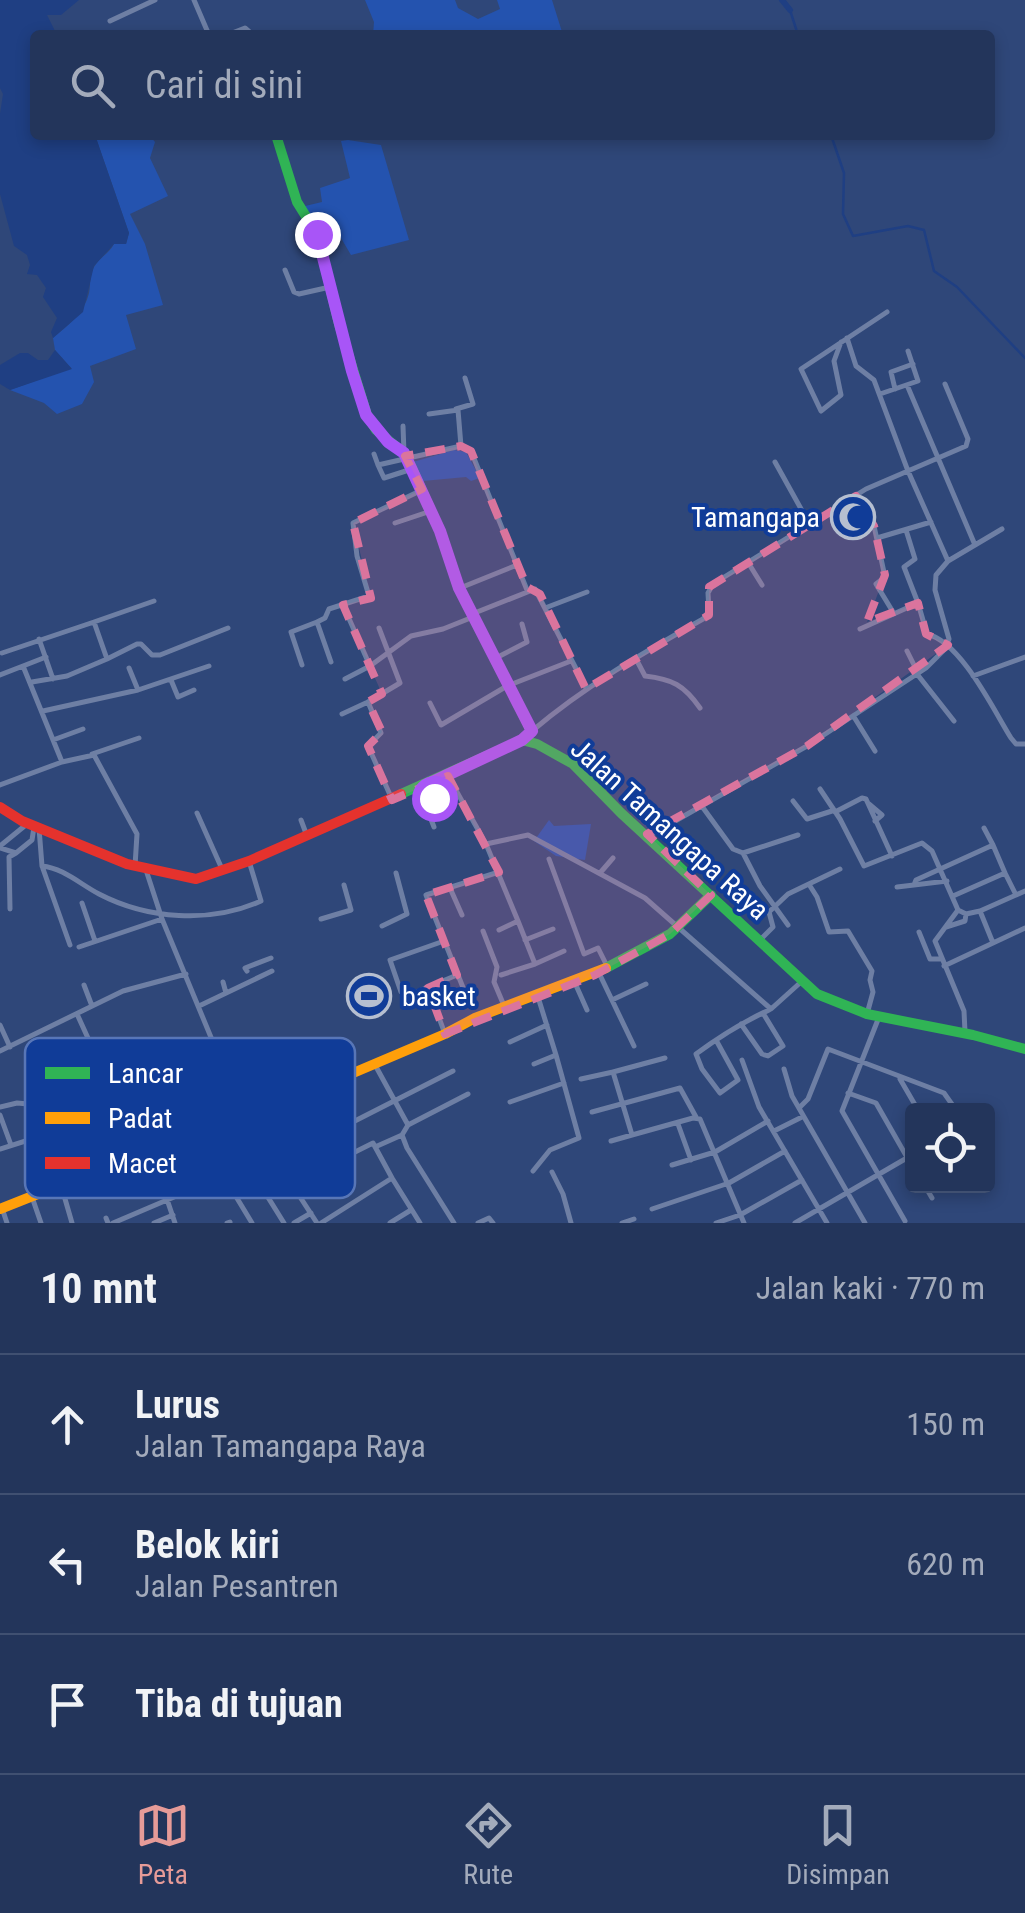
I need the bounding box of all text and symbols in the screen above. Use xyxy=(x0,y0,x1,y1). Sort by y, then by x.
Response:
search box xyxy=(30,30,995,140)
icon: search xyxy=(65,58,120,113)
text: Cari di sini xyxy=(145,63,303,107)
route end xyxy=(295,212,341,258)
mosque icon: Tamangapa xyxy=(830,494,876,540)
place label: Tamangapa xyxy=(691,501,820,534)
street label: Jalan Tamangapa Raya xyxy=(564,732,775,927)
route start xyxy=(412,776,458,822)
sports icon: basket xyxy=(346,973,392,1019)
place label: basket xyxy=(402,980,476,1013)
legend xyxy=(25,1038,355,1198)
text: Lancar xyxy=(108,1057,183,1090)
text: Padat xyxy=(108,1102,172,1135)
map controls xyxy=(905,1103,995,1193)
button: locate xyxy=(905,1103,995,1193)
text: Macet xyxy=(108,1147,177,1180)
text: 10 mnt xyxy=(40,1264,157,1313)
text: Jalan kaki · 770 m xyxy=(756,1269,985,1307)
text: Lurus xyxy=(135,1383,220,1427)
icon: ahead xyxy=(40,1397,95,1452)
text: 150 m xyxy=(906,1405,985,1443)
text: Jalan Tamangapa Raya xyxy=(135,1427,426,1465)
text: Belok kiri xyxy=(135,1523,280,1567)
icon: left xyxy=(40,1537,95,1592)
text: 620 m xyxy=(906,1545,985,1583)
text: Jalan Pesantren xyxy=(135,1567,339,1605)
icon: arrive xyxy=(40,1677,95,1732)
text: Tiba di tujuan xyxy=(135,1682,343,1726)
tab: Peta xyxy=(135,1798,190,1891)
tab: Rute xyxy=(461,1798,516,1891)
tab: Disimpan xyxy=(786,1798,890,1891)

